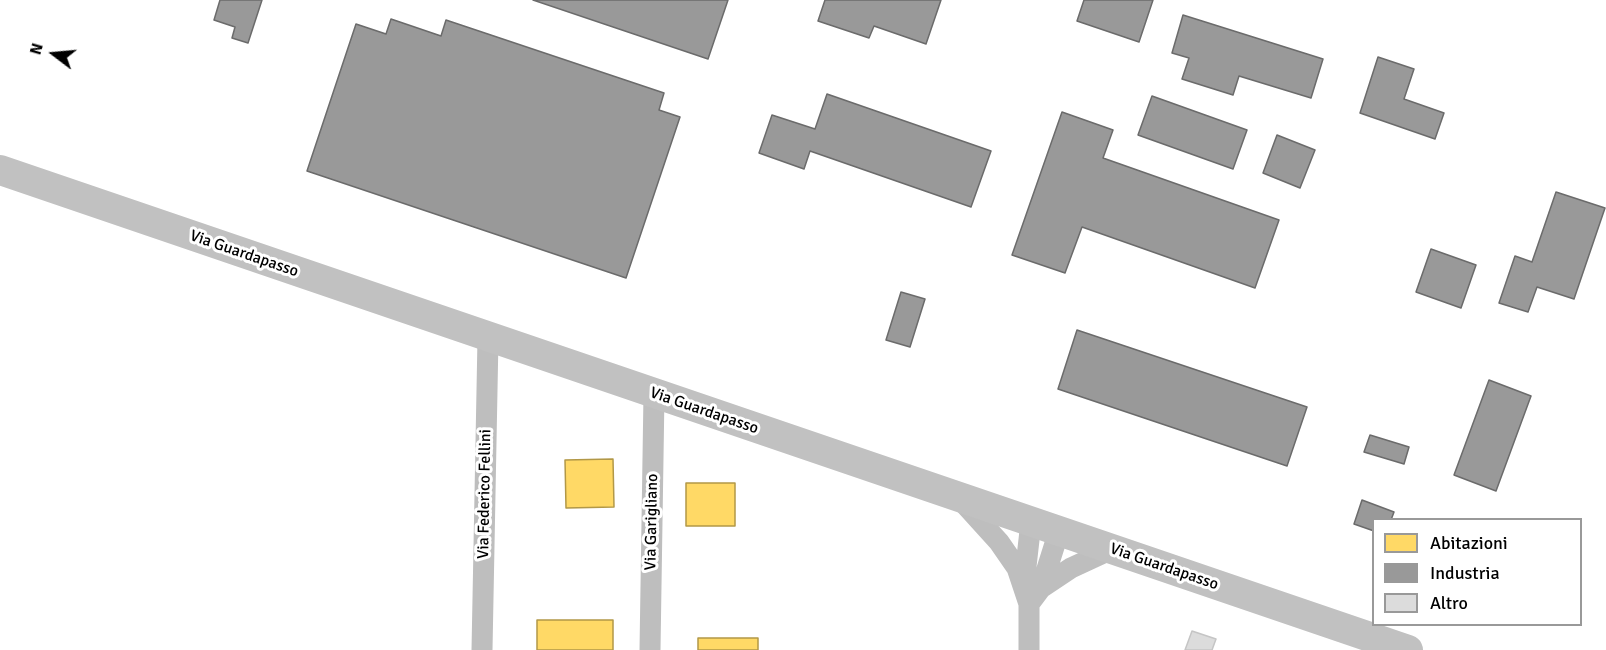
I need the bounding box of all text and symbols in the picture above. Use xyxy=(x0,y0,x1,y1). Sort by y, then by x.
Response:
north arrow xyxy=(24,24,84,84)
text: N xyxy=(26,41,48,57)
street label: Via Guardapasso xyxy=(187,226,301,282)
street label: Via Guardapasso xyxy=(647,383,761,439)
street label: Via Federico Fellini xyxy=(474,429,496,559)
street label: Via Garigliano xyxy=(642,474,662,570)
legend xyxy=(1372,518,1582,626)
text: Abitazioni xyxy=(1430,532,1508,554)
street label: Via Guardapasso xyxy=(1107,539,1221,595)
text: Industria xyxy=(1430,562,1500,584)
text: Altro xyxy=(1430,592,1468,614)

